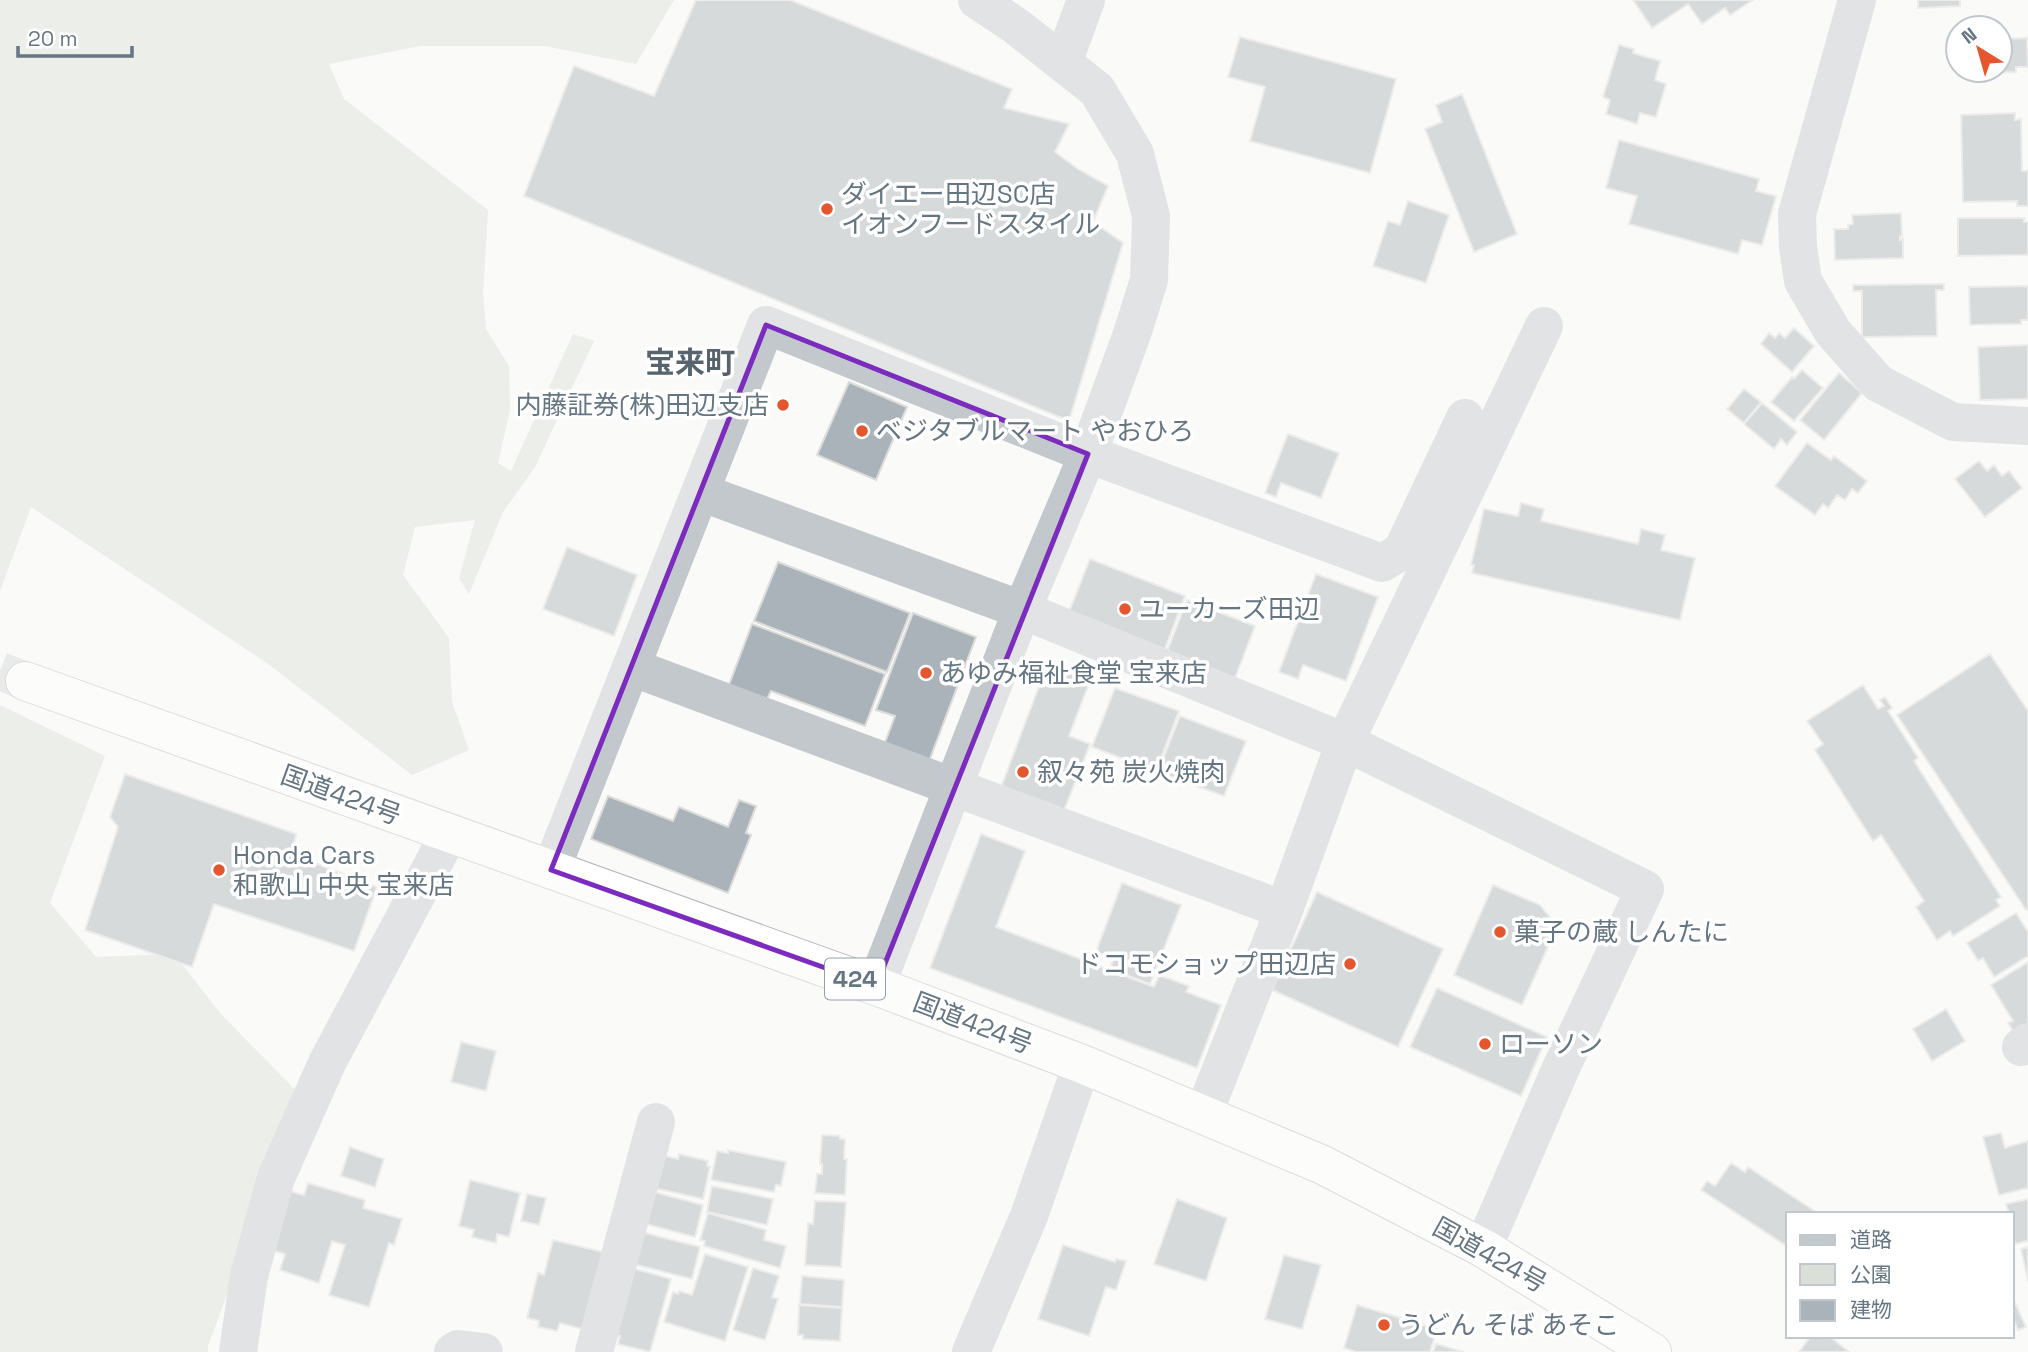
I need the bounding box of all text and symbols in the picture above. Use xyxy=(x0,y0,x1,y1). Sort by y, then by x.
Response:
scale bar xyxy=(18,14,131,58)
north arrow xyxy=(1944,14,2014,84)
text: N xyxy=(1956,22,1982,50)
text: 20 m xyxy=(28,25,78,52)
place label: ダイエー田辺SC店 イオンフードスタイル xyxy=(841,177,1100,241)
marker: ダイエー田辺SC店 イオンフードスタイル xyxy=(819,201,835,217)
district label: 宝来町 xyxy=(645,343,735,382)
place label: 内藤証券(株)田辺支店 xyxy=(515,388,769,422)
marker: 内藤証券(株)田辺支店 xyxy=(775,397,791,413)
place label: ベジタブルマート やおひろ xyxy=(876,414,1194,448)
marker: ベジタブルマート やおひろ xyxy=(854,423,870,439)
place label: ユーカーズ田辺 xyxy=(1139,592,1320,626)
marker: ユーカーズ田辺 xyxy=(1117,601,1133,617)
place label: あゆみ福祉食堂 宝来店 xyxy=(940,656,1207,690)
marker: あゆみ福祉食堂 宝来店 xyxy=(918,665,934,681)
place label: 叙々苑 炭火焼肉 xyxy=(1037,755,1226,789)
street label: 国道424号 xyxy=(276,758,406,832)
marker: 叙々苑 炭火焼肉 xyxy=(1015,764,1031,780)
place label: Honda Cars 和歌山 中央 宝来店 xyxy=(233,838,454,902)
marker: Honda Cars 和歌山 中央 宝来店 xyxy=(211,862,227,878)
place label: 菓子の蔵 しんたに xyxy=(1514,915,1729,949)
marker: 菓子の蔵 しんたに xyxy=(1492,924,1508,940)
place label: ドコモショップ田辺店 xyxy=(1076,947,1336,981)
marker: ドコモショップ田辺店 xyxy=(1342,956,1358,972)
road number: 424 xyxy=(825,959,885,1000)
street label: 国道424号 xyxy=(908,985,1038,1061)
place label: ローソン xyxy=(1499,1027,1603,1061)
marker: ローソン xyxy=(1477,1036,1493,1052)
street label: 国道424号 xyxy=(1427,1210,1553,1300)
legend xyxy=(1786,1212,2014,1338)
text: 道路 xyxy=(1850,1226,1892,1253)
text: 公園 xyxy=(1850,1261,1892,1288)
text: 建物 xyxy=(1850,1296,1892,1323)
place label: うどん そば あそこ xyxy=(1398,1308,1619,1342)
marker: うどん そば あそこ xyxy=(1376,1317,1392,1333)

